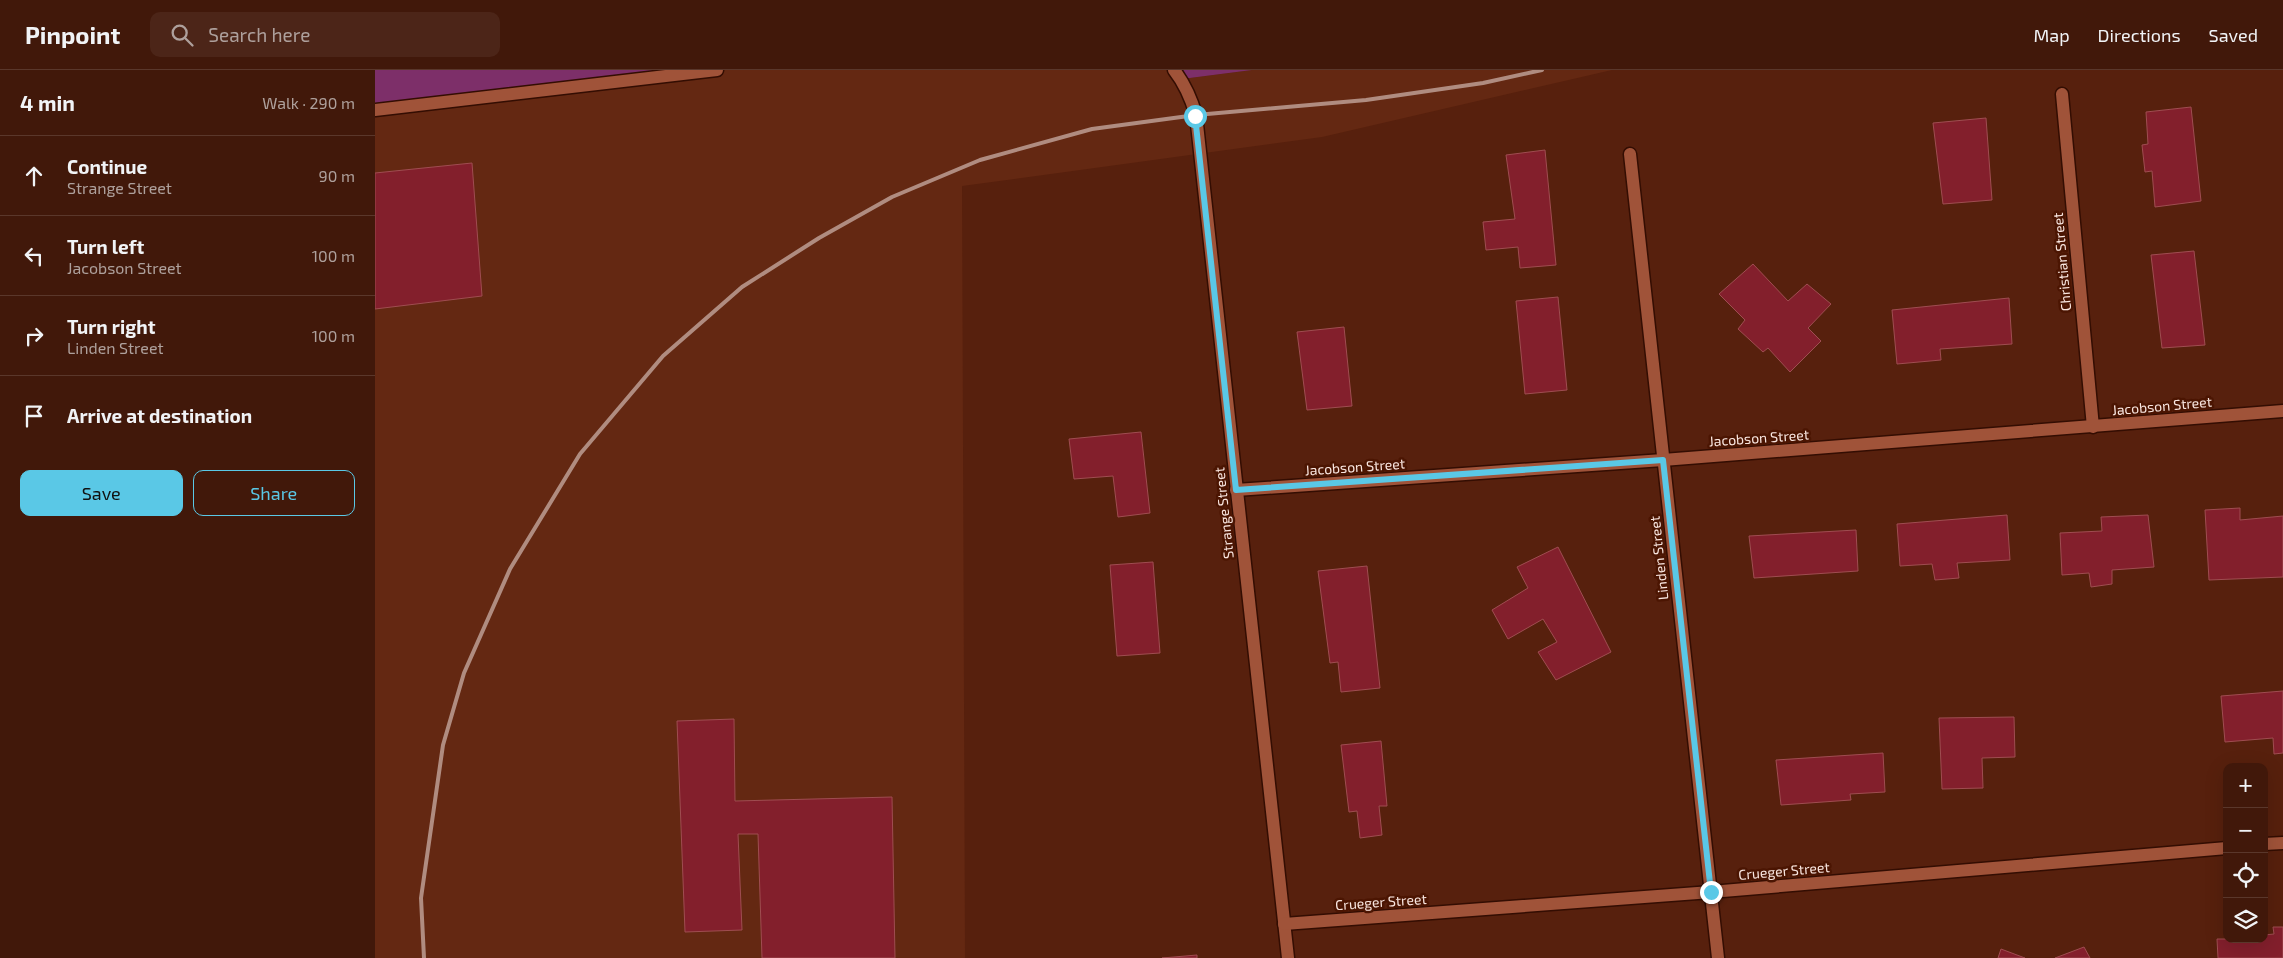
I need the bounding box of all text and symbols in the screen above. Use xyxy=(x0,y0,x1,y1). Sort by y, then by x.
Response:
search box xyxy=(150,12,500,57)
text: Pinpoint xyxy=(25,20,120,49)
icon: search xyxy=(168,21,196,49)
text: Search here xyxy=(208,23,310,46)
text: Map xyxy=(2033,24,2070,46)
text: Directions xyxy=(2098,24,2181,46)
text: Saved xyxy=(2209,24,2258,46)
text: 4 min xyxy=(20,90,75,115)
text: Walk · 290 m xyxy=(262,93,355,112)
route start xyxy=(1184,105,1207,128)
text: Continue xyxy=(67,155,147,178)
icon: ahead xyxy=(20,162,48,190)
text: 90 m xyxy=(319,166,355,185)
text: Strange Street xyxy=(67,178,172,197)
street label: Christian Street xyxy=(2049,212,2074,312)
text: Turn left xyxy=(67,235,144,258)
icon: left xyxy=(20,242,48,270)
text: 100 m xyxy=(312,246,355,265)
text: Jacobson Street xyxy=(67,258,182,277)
text: Turn right xyxy=(67,315,155,338)
icon: right xyxy=(20,322,48,350)
text: 100 m xyxy=(312,326,355,345)
text: Linden Street xyxy=(67,338,164,357)
street label: Jacobson Street xyxy=(2111,393,2213,418)
icon: arrive xyxy=(20,402,48,430)
text: Arrive at destination xyxy=(67,404,252,427)
street label: Jacobson Street xyxy=(1708,426,1810,449)
street label: Jacobson Street xyxy=(1304,455,1406,478)
street label: Strange Street xyxy=(1210,466,1237,560)
button: Save xyxy=(20,470,183,516)
button: Share xyxy=(193,470,355,516)
street label: Linden Street xyxy=(1646,515,1671,601)
map controls xyxy=(2223,763,2268,943)
button: + xyxy=(2223,763,2268,808)
button: − xyxy=(2223,808,2268,853)
button: locate xyxy=(2223,853,2268,898)
street label: Crueger Street xyxy=(1738,858,1830,883)
route end xyxy=(1700,881,1723,904)
street label: Crueger Street xyxy=(1335,890,1427,913)
button: layers xyxy=(2223,898,2268,943)

